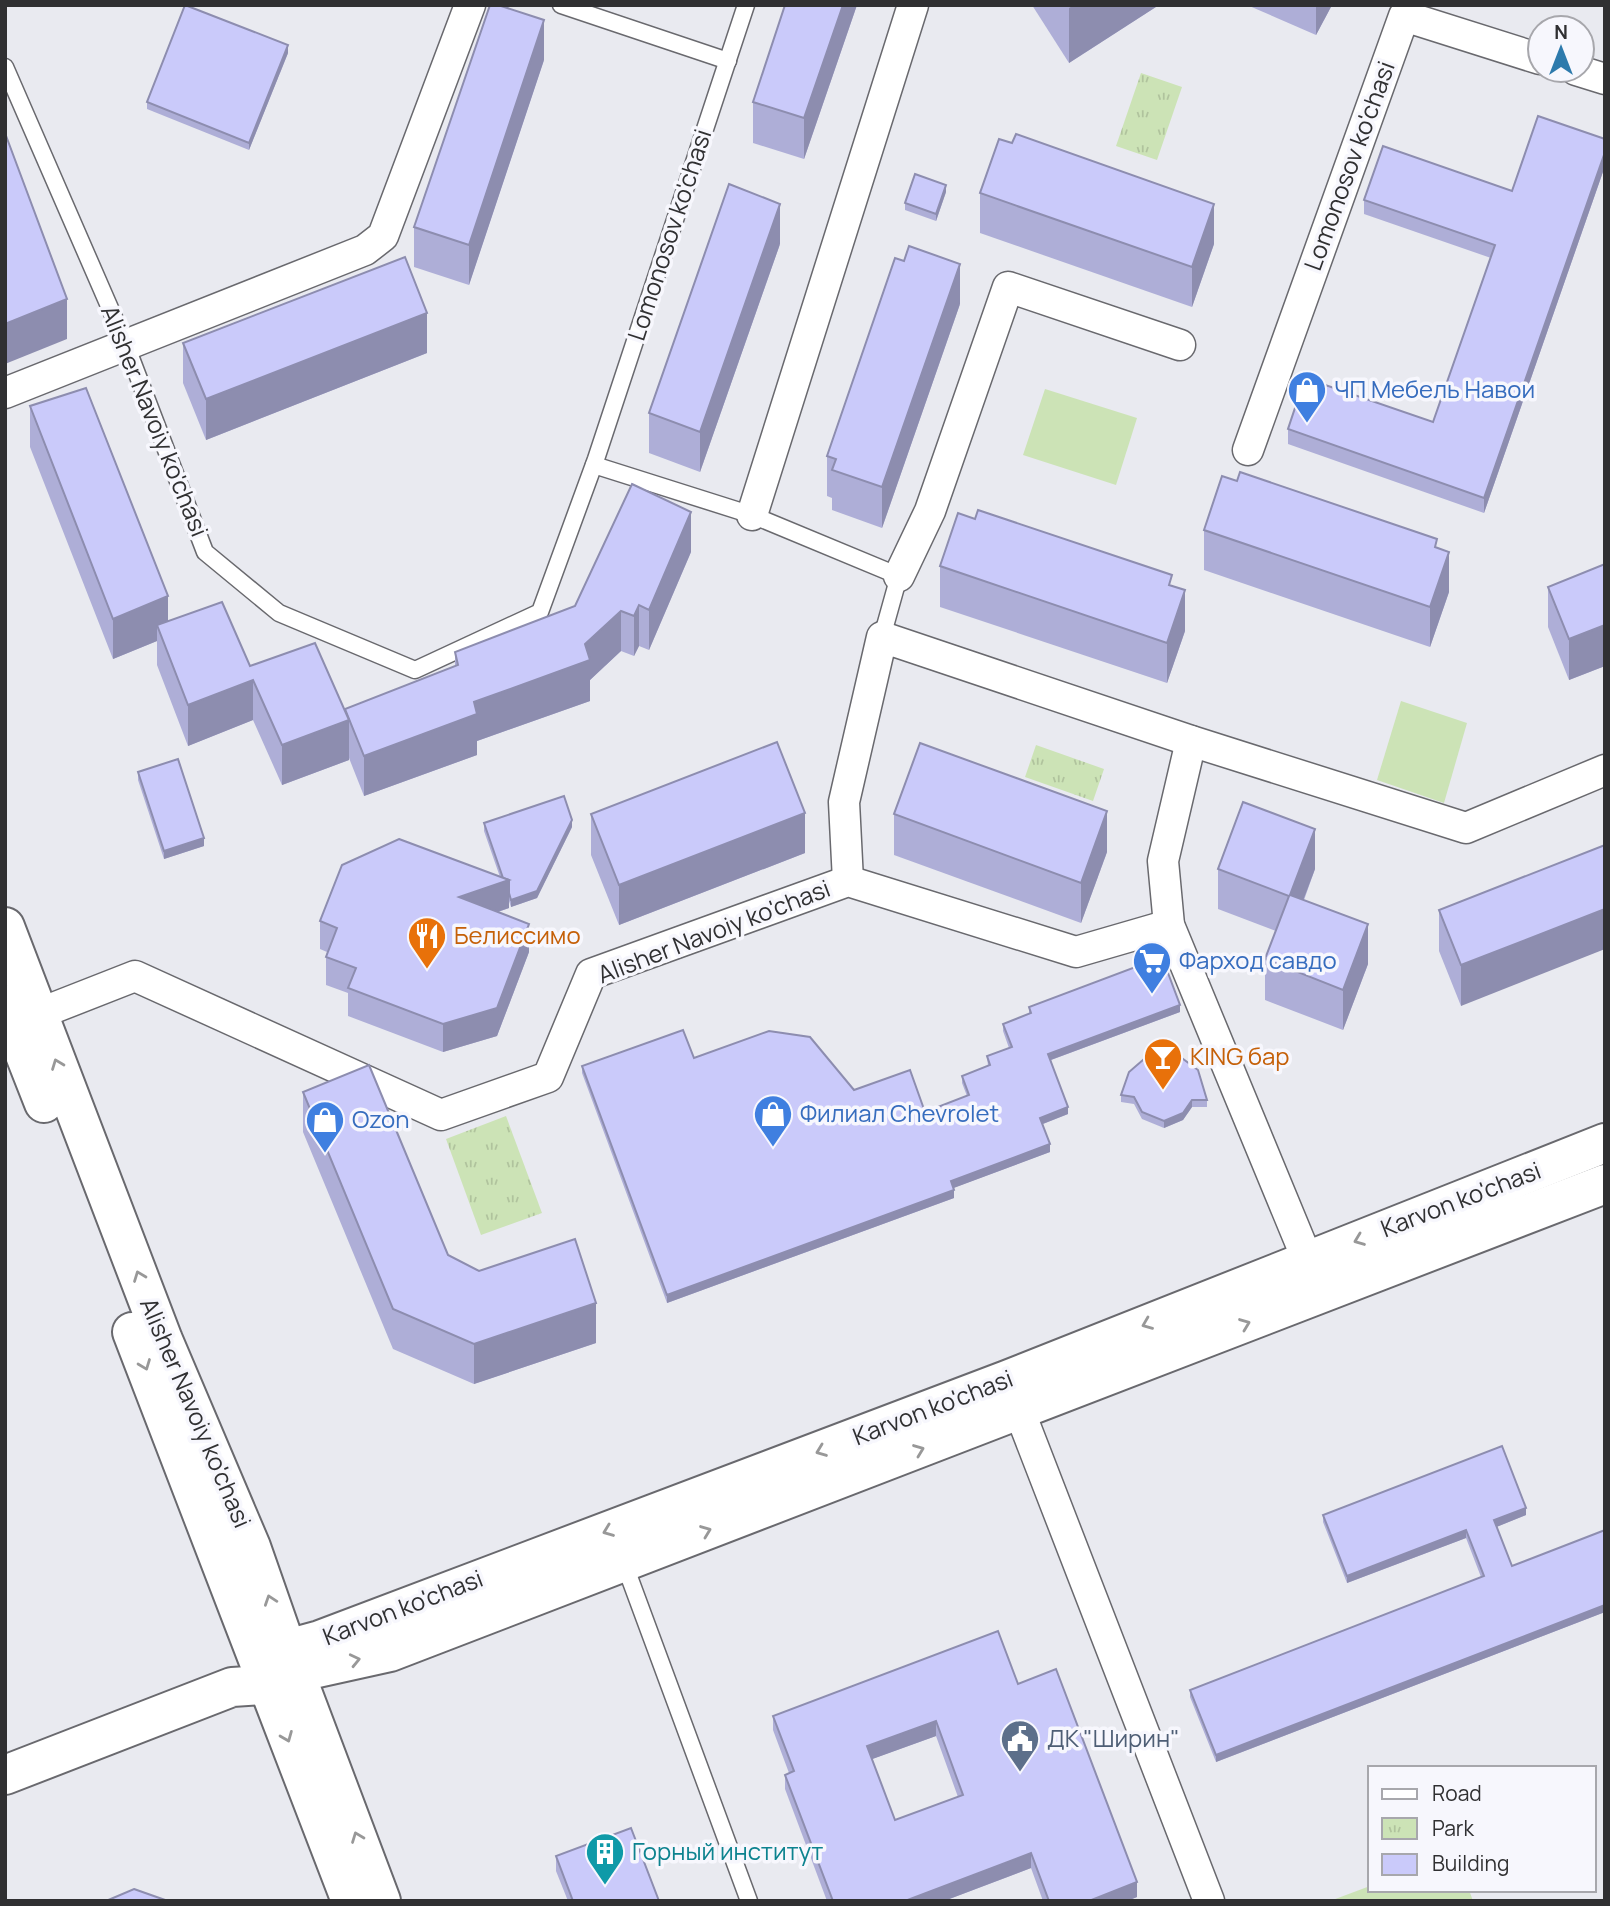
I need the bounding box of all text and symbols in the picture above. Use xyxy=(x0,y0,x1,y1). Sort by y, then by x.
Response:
north arrow xyxy=(1526,14,1596,84)
text: N xyxy=(1554,19,1568,45)
street label: Lomonosov ko'chasi xyxy=(1295,56,1402,275)
street label: Lomonosov ko'chasi xyxy=(619,125,718,344)
street label: Alisher Navoiy ko'chasi xyxy=(94,300,217,541)
shop icon: ЧП Мебель Навои xyxy=(1286,369,1328,424)
place label: ЧП Мебель Навои xyxy=(1334,372,1535,405)
street label: Alisher Navoiy ko'chasi xyxy=(592,871,835,990)
restaurant icon: Белиссимо xyxy=(406,915,448,970)
place label: Белиссимо xyxy=(454,918,581,951)
supermarket icon: Фарход савдо xyxy=(1131,940,1173,995)
place label: Фарход савдо xyxy=(1179,943,1337,976)
bar icon: KING бар xyxy=(1142,1036,1184,1091)
place label: KING бар xyxy=(1190,1039,1290,1072)
one-way arrow xyxy=(52,1058,66,1070)
shop icon: Филиал Chevrolet xyxy=(752,1093,794,1148)
place label: Филиал Chevrolet xyxy=(800,1096,999,1129)
shop icon: Ozon xyxy=(304,1099,346,1154)
place label: Ozon xyxy=(352,1102,410,1135)
street label: Karvon ko'chasi xyxy=(1376,1153,1545,1244)
one-way arrow xyxy=(1353,1231,1365,1245)
one-way arrow xyxy=(133,1271,147,1283)
street label: Alisher Navoiy ko'chasi xyxy=(133,1292,260,1532)
one-way arrow xyxy=(1142,1315,1154,1329)
one-way arrow xyxy=(1239,1319,1251,1333)
one-way arrow xyxy=(136,1358,150,1370)
street label: Karvon ko'chasi xyxy=(848,1361,1017,1452)
one-way arrow xyxy=(816,1442,828,1456)
one-way arrow xyxy=(912,1444,924,1458)
one-way arrow xyxy=(603,1523,615,1537)
one-way arrow xyxy=(700,1526,712,1540)
street label: Karvon ko'chasi xyxy=(318,1561,487,1652)
one-way arrow xyxy=(264,1595,278,1607)
one-way arrow xyxy=(349,1654,361,1668)
public building icon: ДК "Ширин" xyxy=(999,1718,1041,1773)
place label: ДК "Ширин" xyxy=(1047,1721,1180,1754)
one-way arrow xyxy=(278,1731,292,1743)
legend xyxy=(1368,1766,1596,1892)
text: Road xyxy=(1432,1779,1482,1807)
text: Park xyxy=(1432,1814,1474,1842)
one-way arrow xyxy=(352,1831,366,1843)
building icon: Горный институт xyxy=(584,1831,626,1886)
place label: Горный институт xyxy=(632,1834,823,1867)
text: Building xyxy=(1432,1849,1509,1877)

